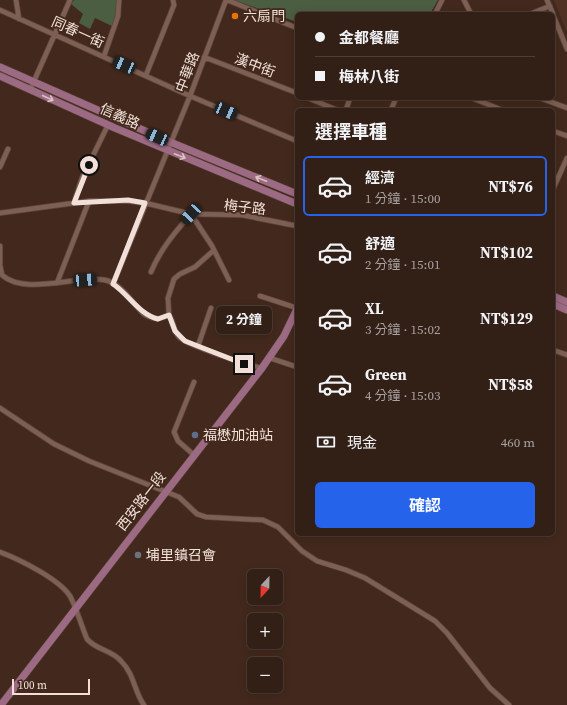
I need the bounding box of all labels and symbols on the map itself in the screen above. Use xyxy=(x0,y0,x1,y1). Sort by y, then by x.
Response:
place label: 六扇門 xyxy=(243,6,285,26)
street label: 同春一街 xyxy=(48,11,108,53)
marker: 六扇門 xyxy=(230,11,240,21)
street label: 漢中街 xyxy=(232,48,278,82)
street label: 中華路 xyxy=(170,49,204,95)
car xyxy=(111,55,137,75)
one-way arrow xyxy=(42,95,54,102)
street label: 信義路 xyxy=(97,98,143,134)
car xyxy=(213,101,239,121)
car xyxy=(144,127,170,147)
one-way arrow xyxy=(174,153,186,160)
route start xyxy=(80,156,98,174)
one-way arrow xyxy=(255,175,267,182)
street label: 梅子路 xyxy=(223,195,267,219)
car xyxy=(178,201,204,227)
car xyxy=(73,273,97,287)
callout: 2 分鐘 xyxy=(216,306,272,334)
route end xyxy=(235,355,253,373)
place label: 福懋加油站 xyxy=(203,425,273,445)
marker: 福懋加油站 xyxy=(190,430,200,440)
street label: 西安路一段 xyxy=(112,467,170,535)
place label: 埔里鎮召會 xyxy=(146,545,216,565)
marker: 埔里鎮召會 xyxy=(133,550,143,560)
north arrow xyxy=(247,569,283,605)
scale bar xyxy=(12,677,90,696)

